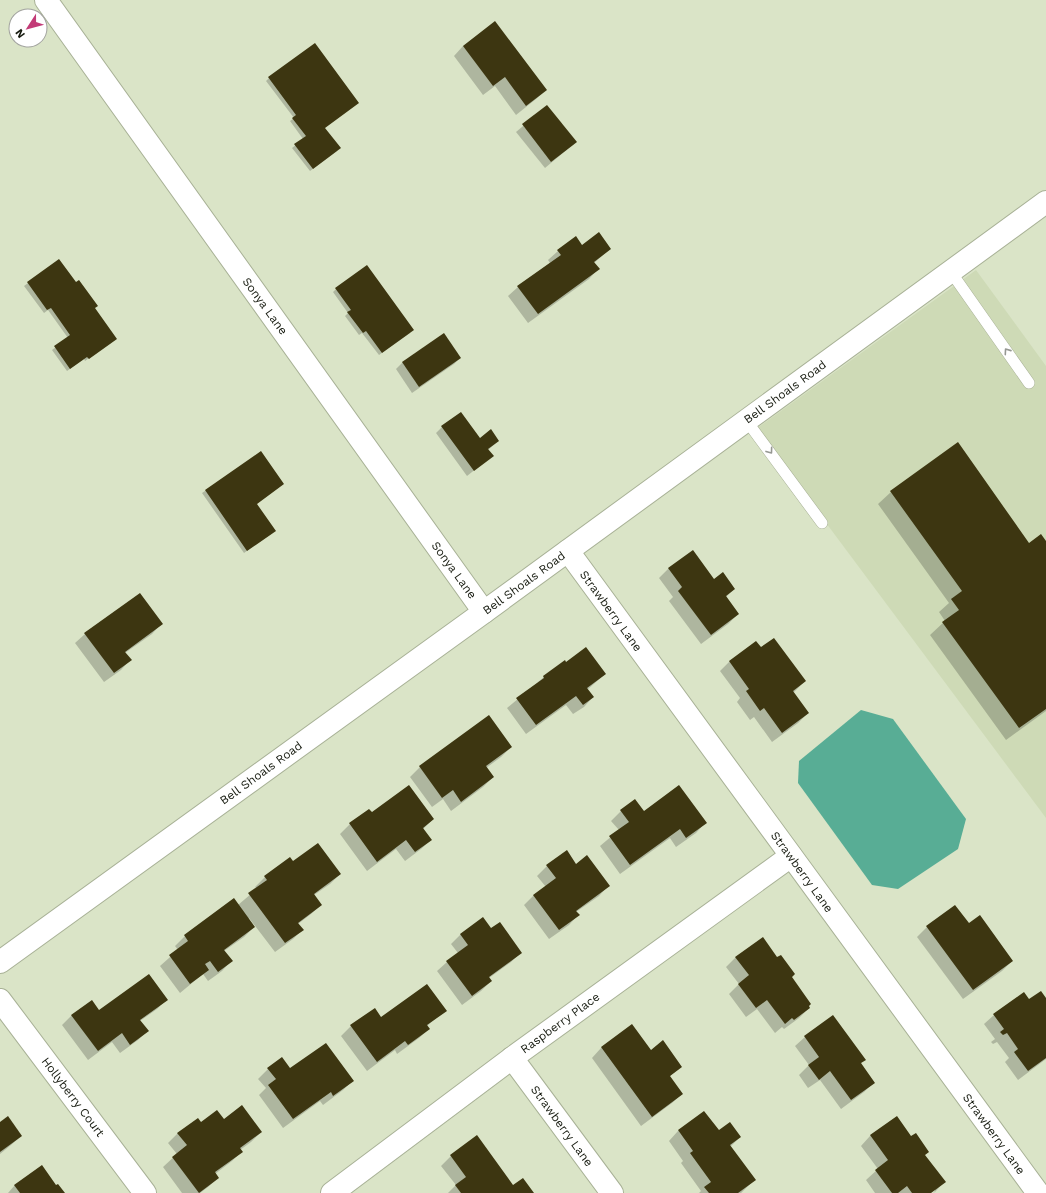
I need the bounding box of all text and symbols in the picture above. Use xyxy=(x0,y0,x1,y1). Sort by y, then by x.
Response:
north arrow xyxy=(8,8,48,48)
text: N xyxy=(13,26,28,41)
street label: Sonya Lane xyxy=(240,275,290,337)
one-way arrow xyxy=(1004,348,1012,355)
street label: Bell Shoals Road xyxy=(741,357,829,427)
one-way arrow xyxy=(765,447,772,454)
street label: Sonya Lane xyxy=(429,539,479,601)
street label: Bell Shoals Road xyxy=(480,548,568,618)
street label: Strawberry Lane xyxy=(577,568,645,654)
street label: Bell Shoals Road xyxy=(217,738,305,808)
street label: Strawberry Lane xyxy=(768,829,836,915)
street label: Raspberry Place xyxy=(518,990,602,1056)
street label: Hollyberry Court xyxy=(39,1055,107,1139)
street label: Strawberry Lane xyxy=(528,1083,596,1169)
street label: Strawberry Lane xyxy=(960,1091,1028,1177)

